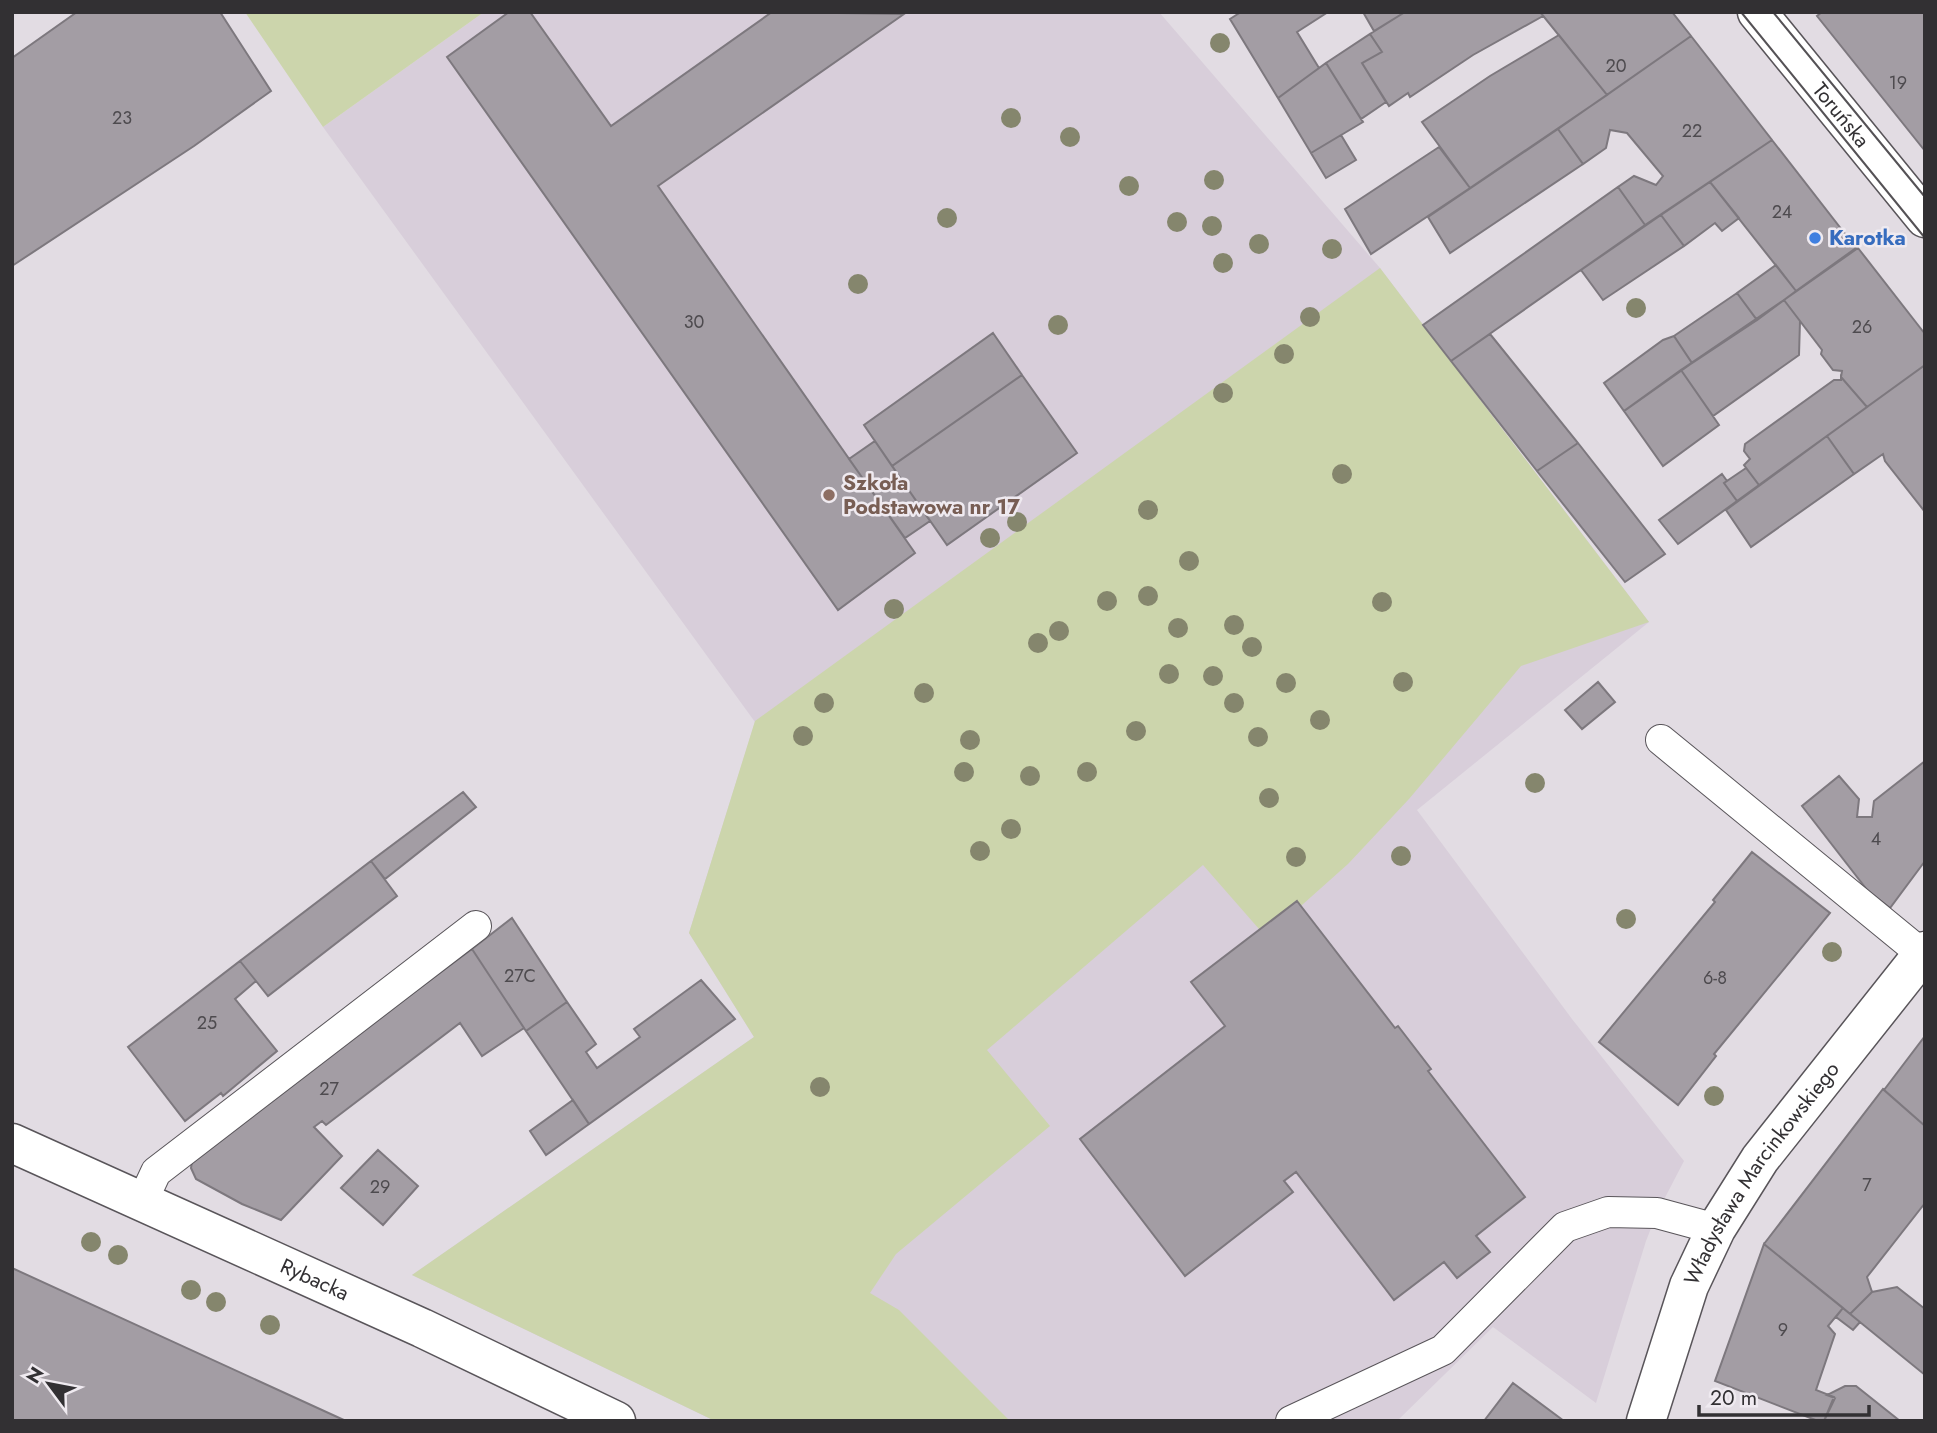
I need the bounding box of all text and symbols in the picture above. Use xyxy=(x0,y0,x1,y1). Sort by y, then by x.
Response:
house number: 20 xyxy=(1605,53,1627,79)
house number: 19 xyxy=(1889,70,1907,96)
street label: Toruńska xyxy=(1805,76,1877,154)
house number: 23 xyxy=(112,105,132,131)
house number: 22 xyxy=(1682,118,1702,144)
house number: 24 xyxy=(1772,199,1792,225)
place label: Karotka xyxy=(1829,223,1906,253)
marker: Karotka xyxy=(1807,230,1823,246)
house number: 30 xyxy=(684,309,705,335)
house number: 26 xyxy=(1852,314,1872,340)
place label: Szkoła Podstawowa nr 17 xyxy=(843,468,1020,522)
marker: Szkoła Podstawowa nr 17 xyxy=(821,487,837,503)
house number: 4 xyxy=(1871,826,1881,852)
house number: 27C xyxy=(504,963,536,989)
house number: 6-8 xyxy=(1703,965,1727,991)
house number: 25 xyxy=(197,1010,217,1036)
street label: Władysława Marcinkowskiego xyxy=(1677,1055,1846,1290)
house number: 27 xyxy=(319,1076,339,1102)
house number: 7 xyxy=(1862,1172,1872,1198)
house number: 29 xyxy=(370,1174,390,1200)
street label: Rybacka xyxy=(275,1251,354,1308)
house number: 9 xyxy=(1778,1317,1788,1343)
north arrow xyxy=(14,1349,84,1419)
text: N xyxy=(20,1362,50,1389)
scale bar xyxy=(1699,1374,1869,1418)
text: 20 m xyxy=(1710,1383,1757,1413)

